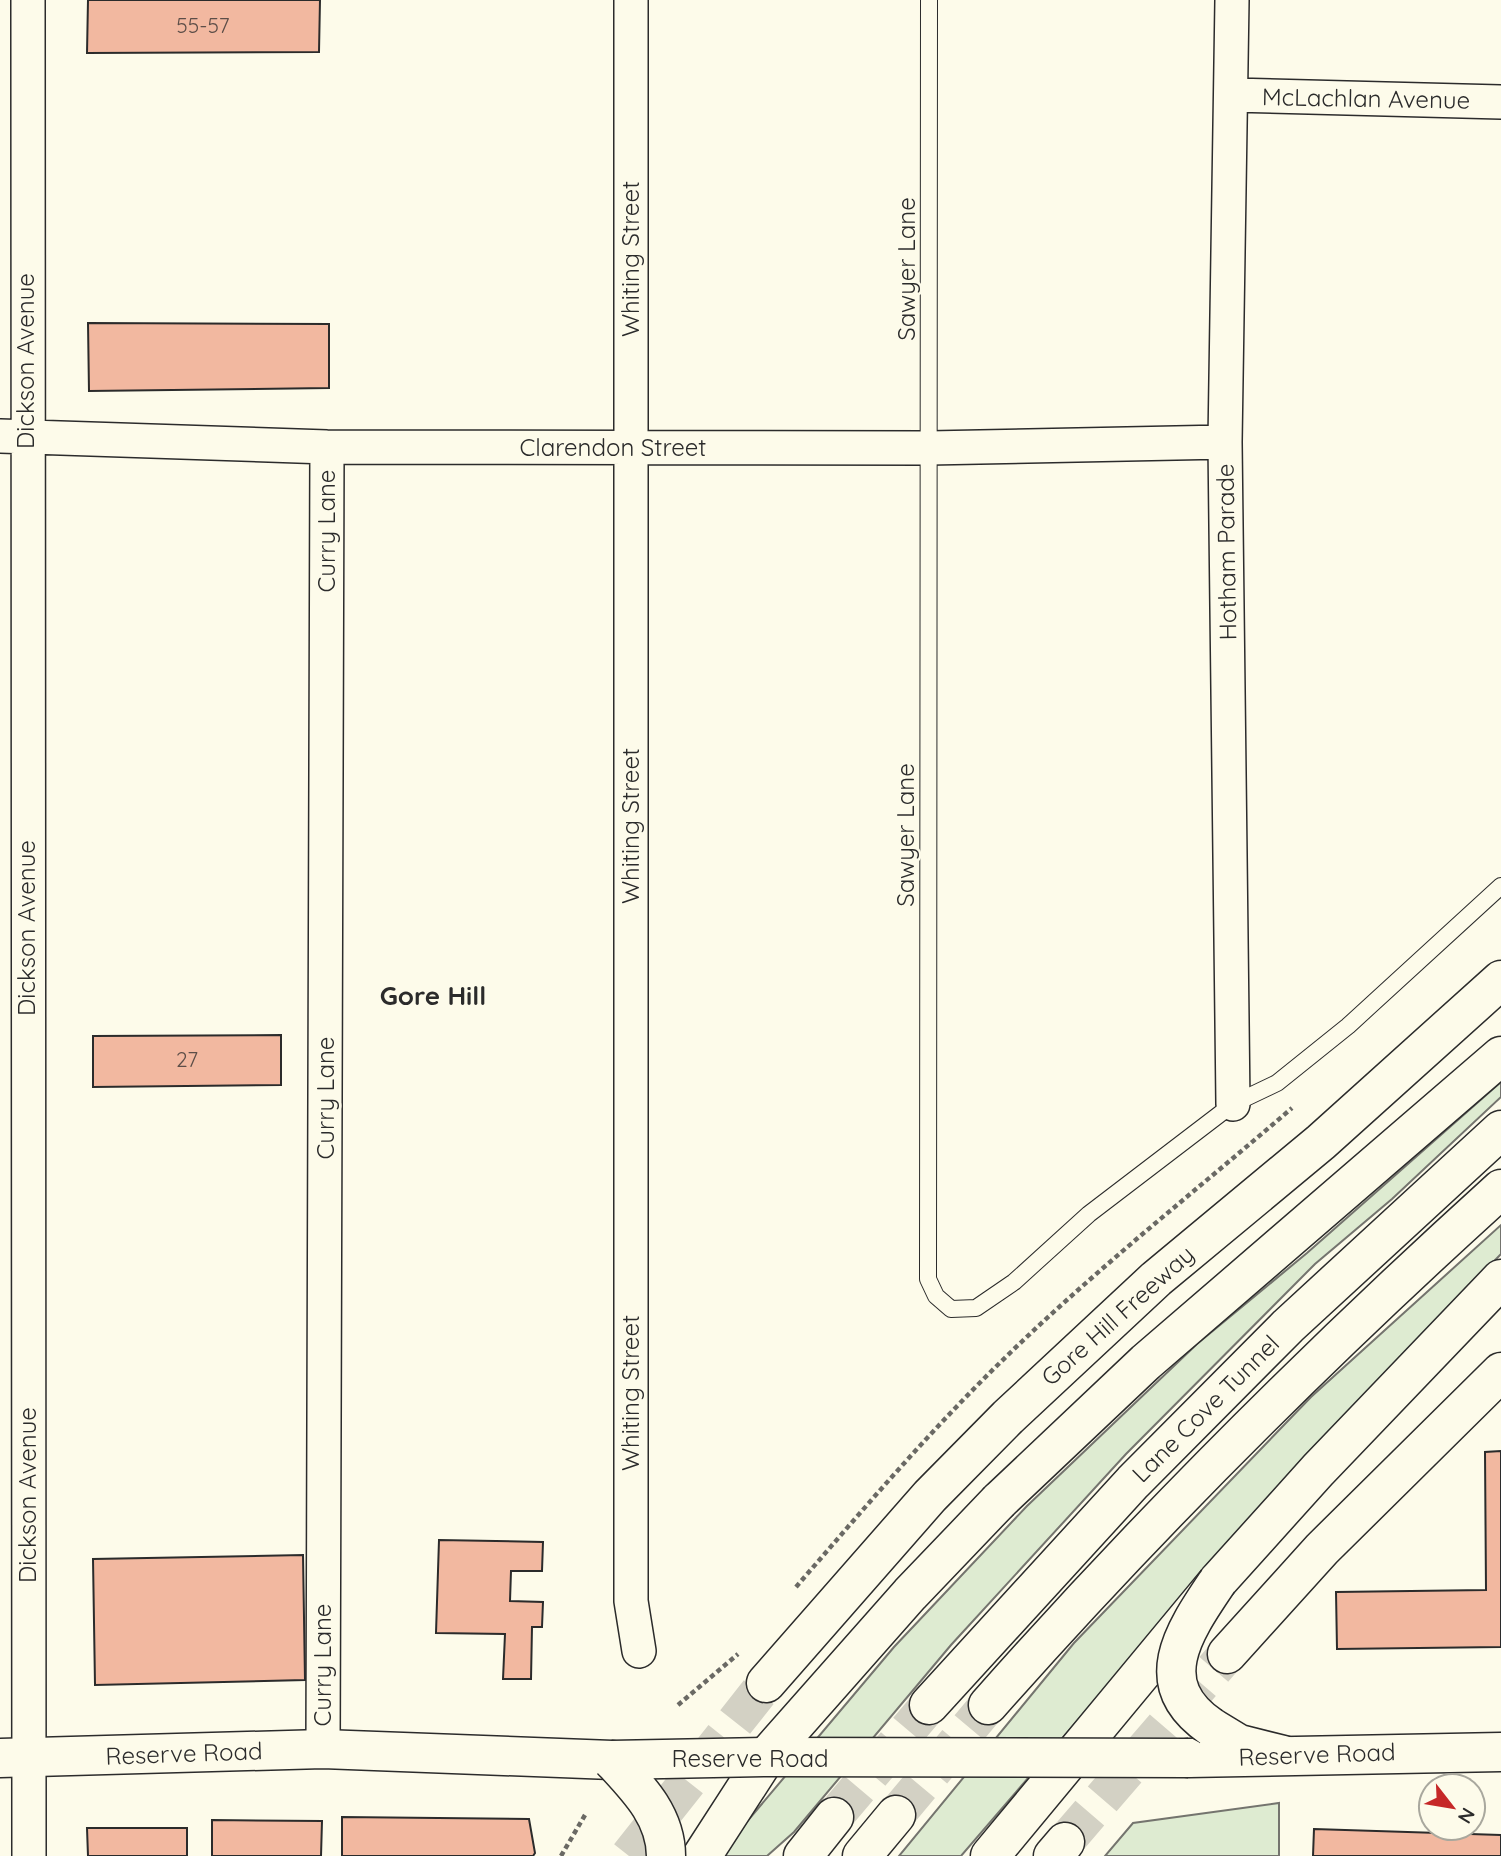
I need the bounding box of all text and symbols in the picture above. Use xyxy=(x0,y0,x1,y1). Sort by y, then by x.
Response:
house number: 55-57 xyxy=(176,12,230,38)
street label: McLachlan Avenue xyxy=(1262,81,1470,115)
street label: Whiting Street xyxy=(615,181,645,337)
street label: Sawyer Lane xyxy=(891,197,921,341)
street label: Dickson Avenue xyxy=(10,273,40,449)
street label: Clarendon Street xyxy=(520,432,706,462)
street label: Hotham Parade xyxy=(1209,463,1243,641)
street label: Curry Lane xyxy=(311,470,341,592)
street label: Whiting Street xyxy=(615,748,645,904)
street label: Sawyer Lane xyxy=(890,763,920,907)
street label: Dickson Avenue xyxy=(11,840,41,1016)
district label: Gore Hill xyxy=(380,979,486,1012)
street label: Curry Lane xyxy=(310,1037,340,1159)
house number: 27 xyxy=(176,1046,198,1072)
street label: Gore Hill Freeway xyxy=(1035,1239,1200,1392)
street label: Whiting Street xyxy=(615,1315,645,1471)
street label: Lane Cove Tunnel xyxy=(1125,1328,1285,1488)
street label: Dickson Avenue xyxy=(12,1407,42,1583)
street label: Curry Lane xyxy=(307,1604,337,1726)
street label: Reserve Road xyxy=(105,1735,263,1771)
street label: Reserve Road xyxy=(1238,1736,1396,1772)
street label: Reserve Road xyxy=(671,1743,829,1773)
north arrow xyxy=(1417,1772,1487,1842)
text: N xyxy=(1453,1804,1480,1828)

